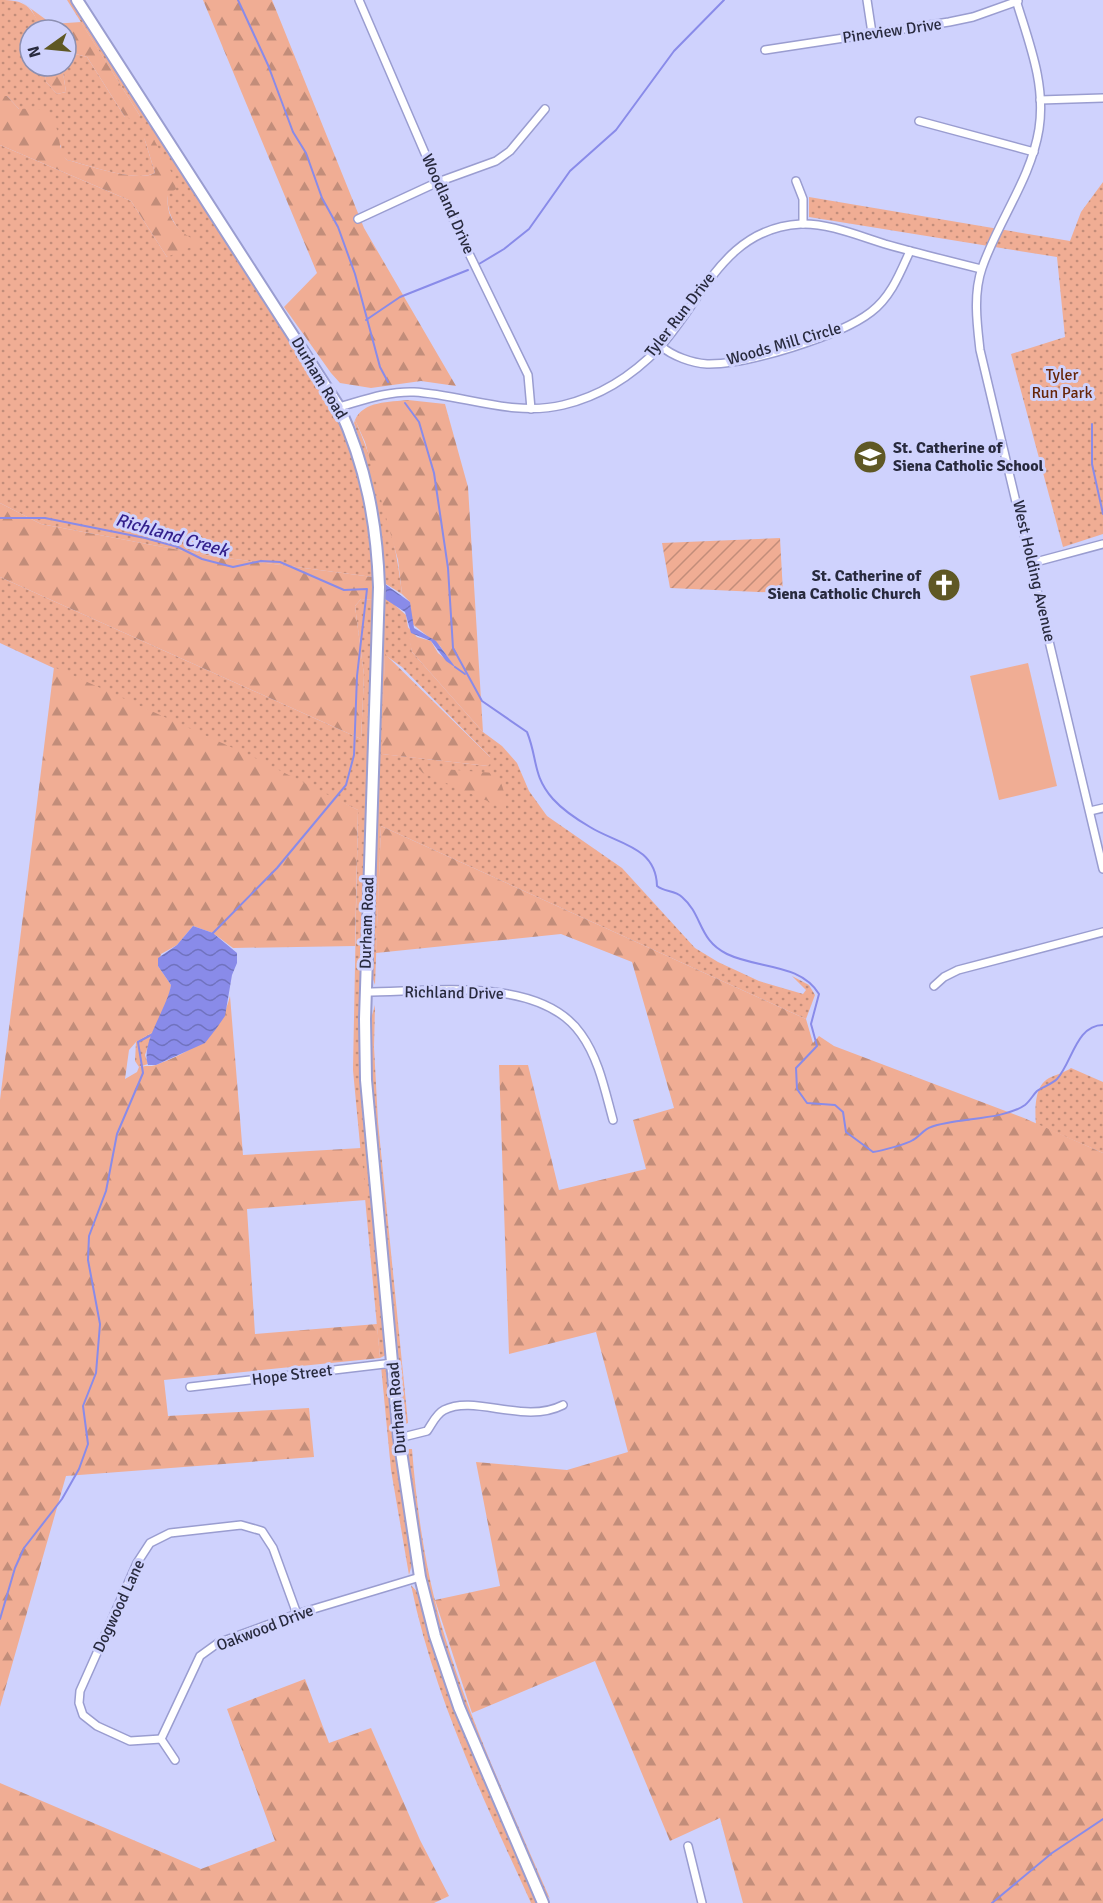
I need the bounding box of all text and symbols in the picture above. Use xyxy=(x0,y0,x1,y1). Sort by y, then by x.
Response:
street label: Pineview Drive xyxy=(841,14,943,48)
north arrow xyxy=(18,18,78,78)
text: N xyxy=(23,44,46,60)
street label: Woodland Drive xyxy=(417,151,479,257)
street label: Tyler Run Drive xyxy=(641,269,719,361)
street label: Woods Mill Circle xyxy=(724,318,844,370)
street label: Durham Road xyxy=(287,333,351,423)
park label: Tyler Run Park xyxy=(1031,365,1093,403)
place label: St. Catherine of Siena Catholic School xyxy=(893,438,1044,476)
school or university icon: St. Catherine of Siena Catholic School xyxy=(852,439,888,475)
street label: West Holding Avenue xyxy=(1008,498,1060,644)
water label: Richland Creek xyxy=(113,508,233,562)
place label: St. Catherine of Siena Catholic Church xyxy=(768,566,922,604)
church icon: St. Catherine of Siena Catholic Church xyxy=(926,567,962,603)
street label: Durham Road xyxy=(355,876,379,970)
street label: Richland Drive xyxy=(404,982,504,1004)
street label: Hope Street xyxy=(251,1360,334,1390)
street label: Durham Road xyxy=(383,1361,411,1455)
street label: Dogwood Lane xyxy=(89,1556,149,1656)
street label: Oakwood Drive xyxy=(214,1600,316,1656)

